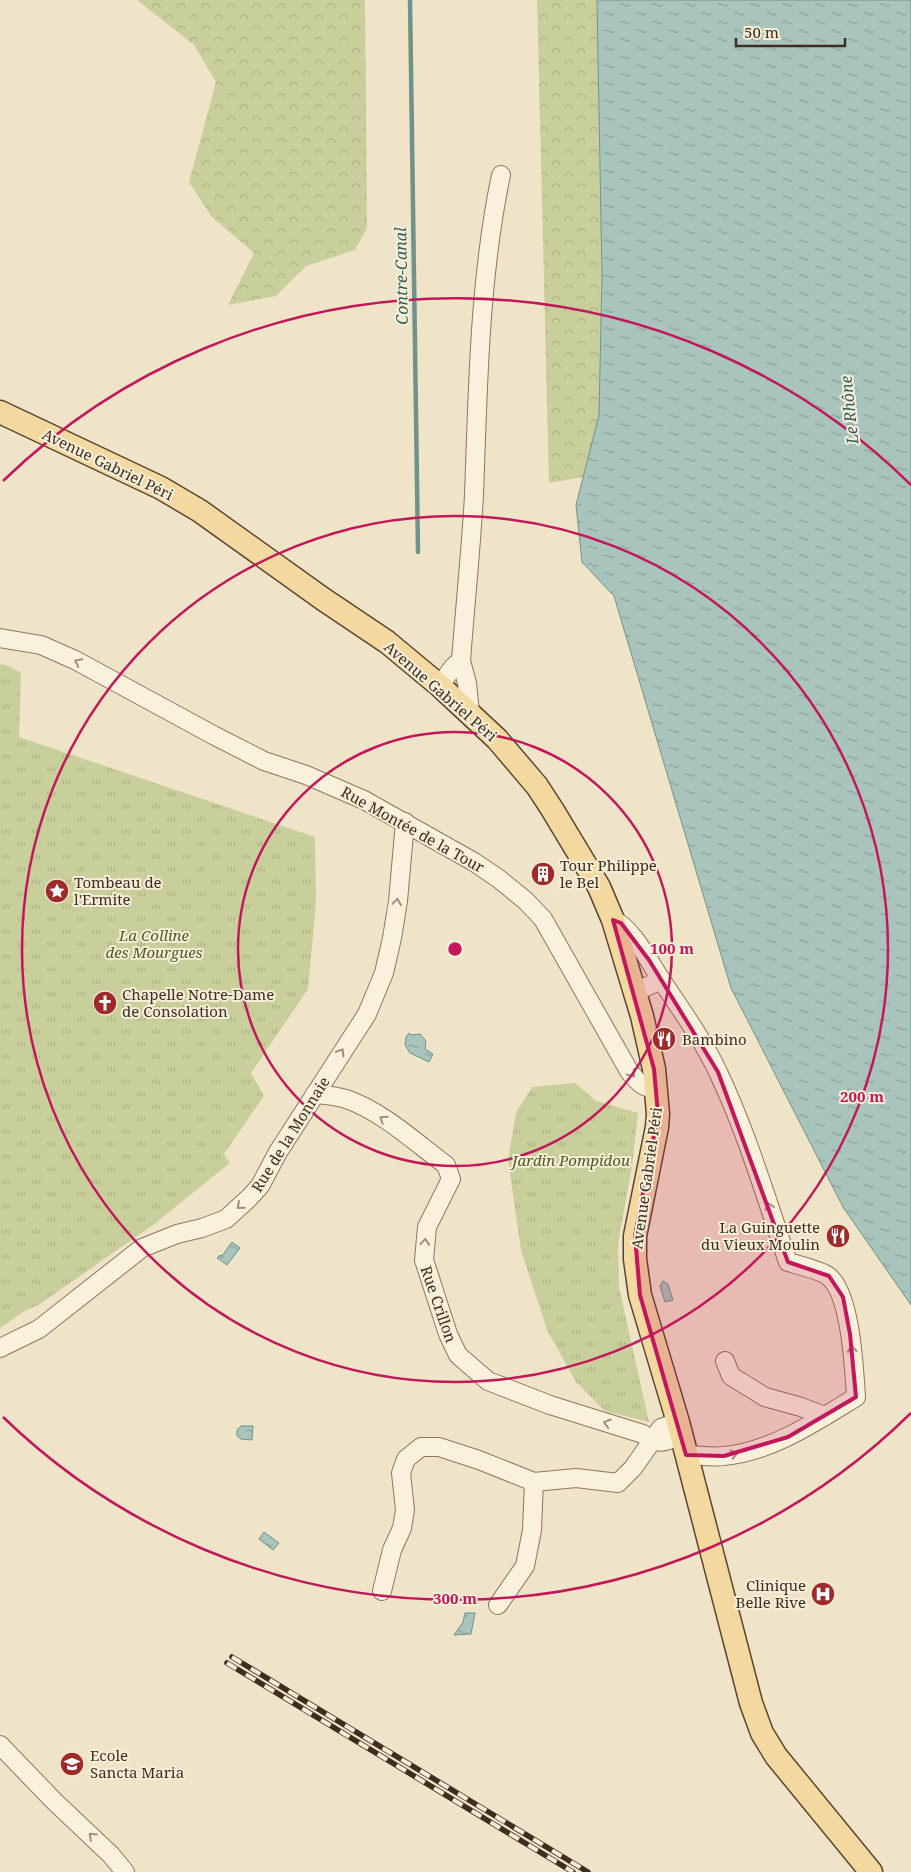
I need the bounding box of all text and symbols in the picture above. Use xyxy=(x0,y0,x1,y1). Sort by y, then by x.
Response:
scale bar xyxy=(736,15,845,47)
text: 50 m xyxy=(744,22,779,42)
water label: Contre-Canal xyxy=(389,227,413,325)
water label: Le Rhône xyxy=(834,374,864,446)
street label: Avenue Gabriel Péri xyxy=(39,424,177,504)
street label: Avenue Gabriel Péri xyxy=(380,636,502,746)
one-way arrow xyxy=(74,658,83,668)
street label: Rue Montée de la Tour xyxy=(338,781,488,877)
place label: Tour Philippe le Bel xyxy=(560,855,657,892)
building icon: Tour Philippe le Bel xyxy=(530,861,556,887)
place label: Tombeau de l'Ermite xyxy=(74,872,162,909)
place icon: Tombeau de l'Ermite xyxy=(44,878,70,904)
one-way arrow xyxy=(392,898,402,907)
park label: La Colline des Mourgues xyxy=(105,925,203,962)
text: 100 m xyxy=(650,938,694,958)
centre of rings xyxy=(446,940,464,958)
place label: Chapelle Notre-Dame de Consolation xyxy=(122,984,274,1021)
church icon: Chapelle Notre-Dame de Consolation xyxy=(92,990,118,1016)
restaurant icon: Bambino xyxy=(651,1026,677,1052)
place label: Bambino xyxy=(682,1029,747,1049)
one-way arrow xyxy=(334,1049,344,1058)
one-way arrow xyxy=(626,1068,635,1078)
street label: Rue de la Monnaie xyxy=(246,1072,334,1196)
text: 200 m xyxy=(840,1086,884,1106)
street label: Avenue Gabriel Péri xyxy=(626,1105,666,1250)
one-way arrow xyxy=(379,1116,389,1125)
park label: Jardin Pompidou xyxy=(509,1150,630,1170)
one-way arrow xyxy=(237,1201,246,1209)
one-way arrow xyxy=(765,1202,775,1210)
place label: La Guinguette du Vieux Moulin xyxy=(701,1217,820,1254)
restaurant icon: La Guinguette du Vieux Moulin xyxy=(825,1223,851,1249)
one-way arrow xyxy=(420,1238,431,1246)
street label: Rue Crillon xyxy=(417,1263,462,1345)
one-way arrow xyxy=(846,1344,857,1352)
one-way arrow xyxy=(603,1418,611,1428)
one-way arrow xyxy=(730,1449,739,1460)
place label: Clinique Belle Rive xyxy=(736,1575,806,1612)
hospital icon: Clinique Belle Rive xyxy=(810,1581,836,1607)
text: 300 m xyxy=(433,1588,477,1608)
place label: Ecole Sancta Maria xyxy=(90,1745,184,1782)
school or university icon: Ecole Sancta Maria xyxy=(59,1751,85,1777)
one-way arrow xyxy=(89,1833,98,1842)

